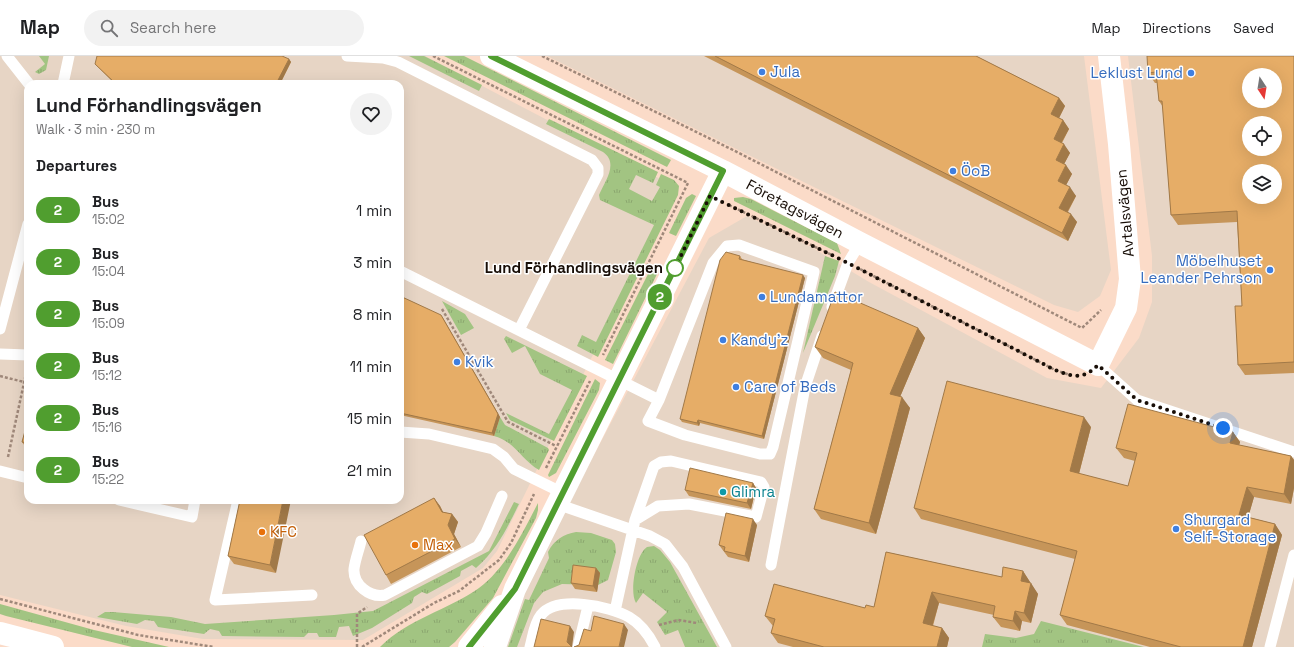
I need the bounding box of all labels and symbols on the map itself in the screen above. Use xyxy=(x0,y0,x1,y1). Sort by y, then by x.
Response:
place label: Jula xyxy=(770,62,800,81)
place label: Leklust Lund xyxy=(1090,63,1183,82)
marker: Jula xyxy=(757,67,767,77)
marker: Leklust Lund xyxy=(1186,68,1196,78)
north arrow xyxy=(1242,68,1282,108)
place label: ÖoB xyxy=(961,161,990,180)
marker: ÖoB xyxy=(948,166,958,176)
street label: Avtalsvägen xyxy=(1111,168,1138,258)
street label: Företagsvägen xyxy=(743,175,847,242)
place label: Möbelhuset Leander Pehrson xyxy=(1140,251,1262,287)
place label: Lund Förhandlingsvägen xyxy=(485,258,663,277)
marker: Lund Förhandlingsvägen xyxy=(666,259,684,277)
marker: Möbelhuset Leander Pehrson xyxy=(1265,265,1275,275)
line badge: 2 xyxy=(647,284,673,310)
place label: Lundamattor xyxy=(770,287,863,306)
marker: Lundamattor xyxy=(757,292,767,302)
place label: Kandy'z xyxy=(731,330,788,349)
marker: Kandy'z xyxy=(718,335,728,345)
place label: Kvik xyxy=(465,352,494,371)
marker: Kvik xyxy=(452,357,462,367)
place label: Care of Beds xyxy=(744,377,836,396)
marker: Care of Beds xyxy=(731,382,741,392)
your location xyxy=(1213,418,1233,438)
place label: Glimra xyxy=(731,482,776,501)
marker: Glimra xyxy=(718,487,728,497)
place label: Shurgard Self-Storage xyxy=(1184,510,1276,546)
place label: KFC xyxy=(270,522,297,541)
marker: Shurgard Self-Storage xyxy=(1171,524,1181,534)
marker: KFC xyxy=(257,527,267,537)
place label: Max xyxy=(423,535,454,554)
marker: Max xyxy=(410,540,420,550)

